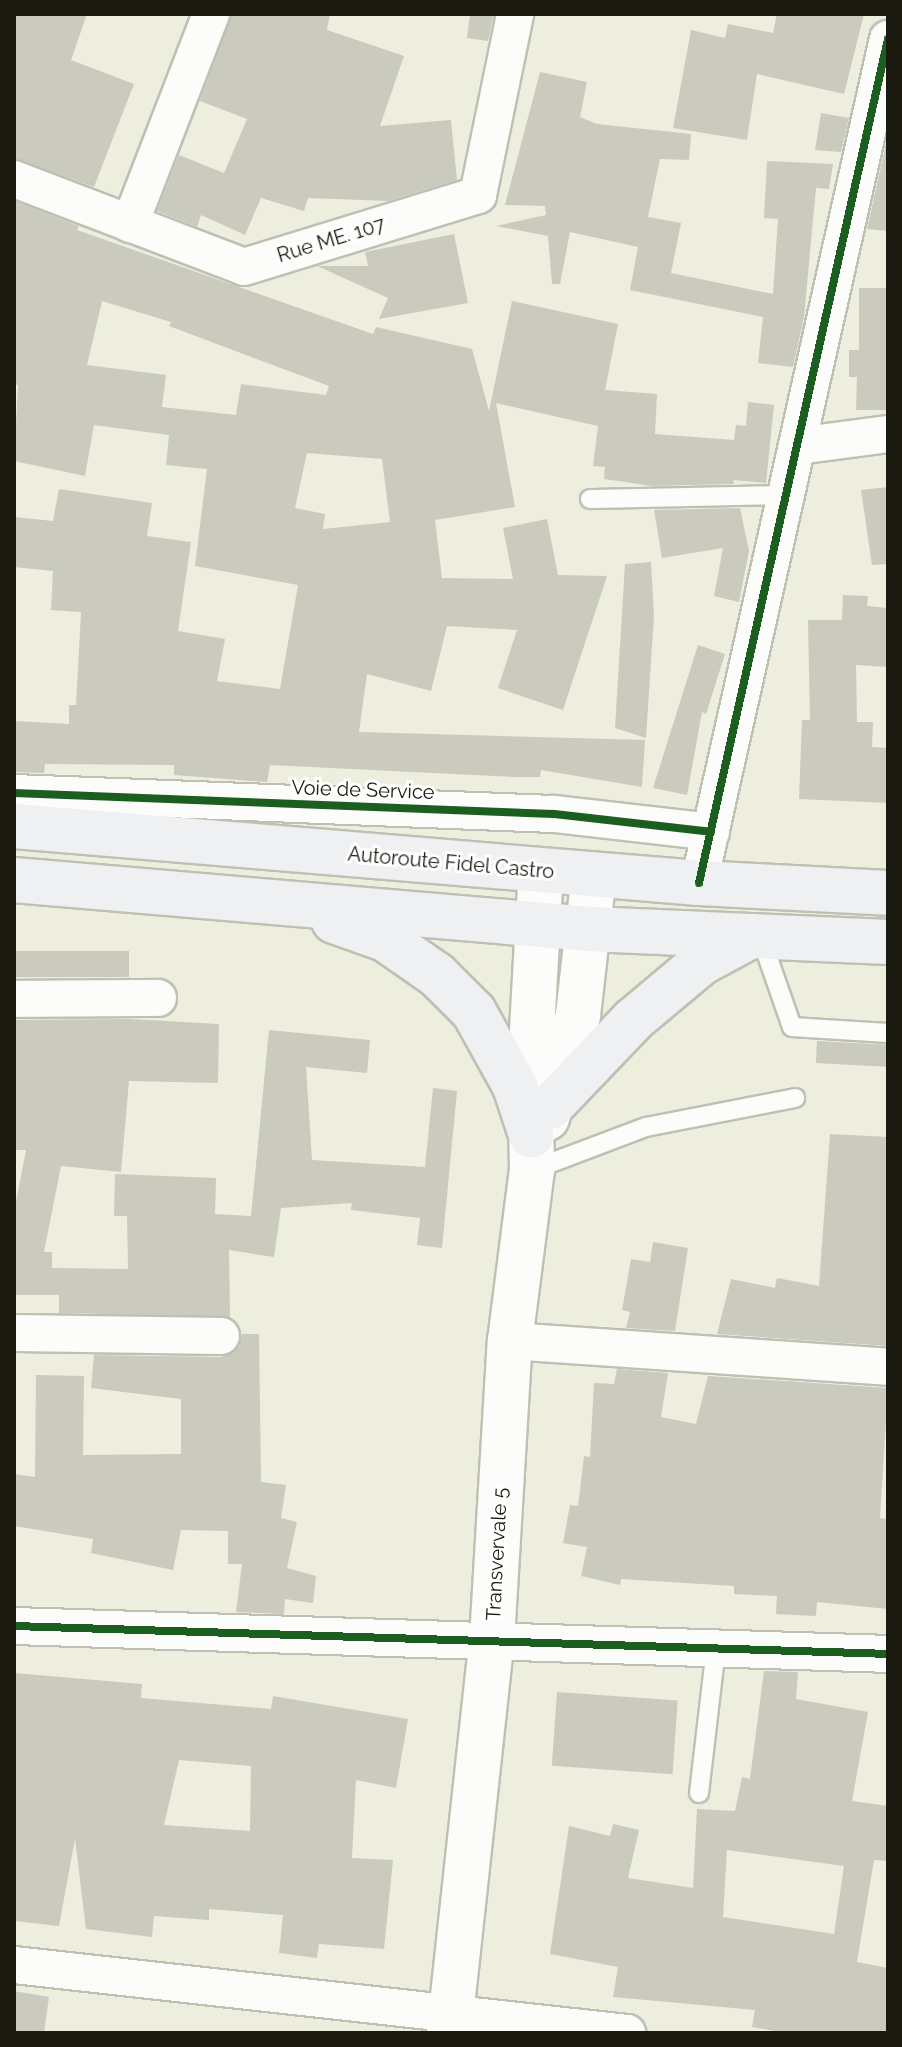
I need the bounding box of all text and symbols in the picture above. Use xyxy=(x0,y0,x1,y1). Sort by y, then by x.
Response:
street label: Rue ME. 107 xyxy=(274,212,388,268)
street label: Voie de Service xyxy=(291,776,435,804)
street label: Autoroute Fidel Castro xyxy=(346,842,556,884)
street label: Transvervale 5 xyxy=(482,1487,512,1621)

